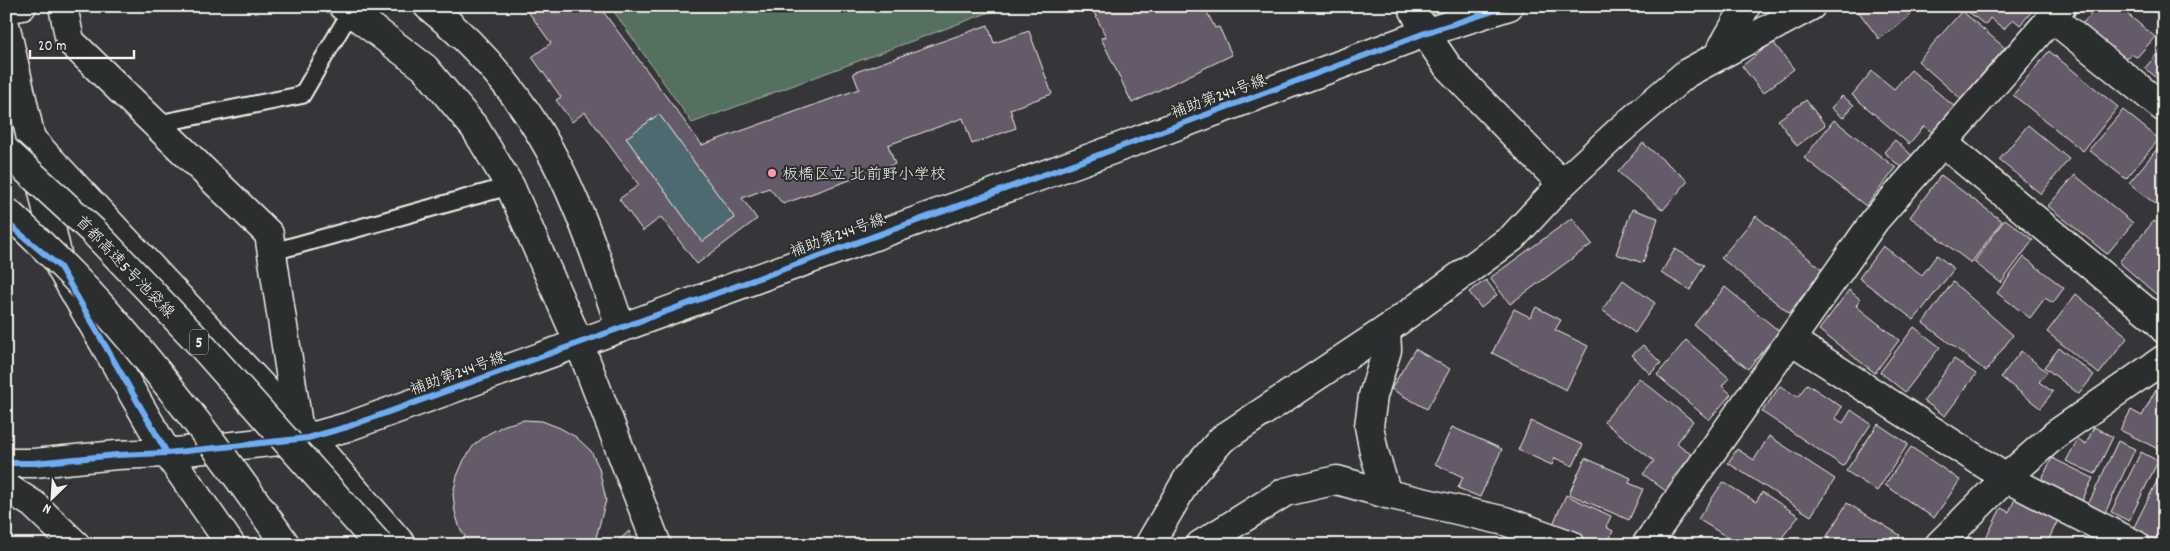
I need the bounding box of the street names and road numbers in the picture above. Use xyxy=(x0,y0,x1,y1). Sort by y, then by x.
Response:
street label: 補助第244号線 xyxy=(1168,69,1270,125)
street label: 補助第244号線 xyxy=(787,208,889,264)
street label: 首都高速5号池袋線 xyxy=(69,211,180,324)
road number: 5 xyxy=(190,330,208,354)
street label: 補助第244号線 xyxy=(407,346,509,402)

